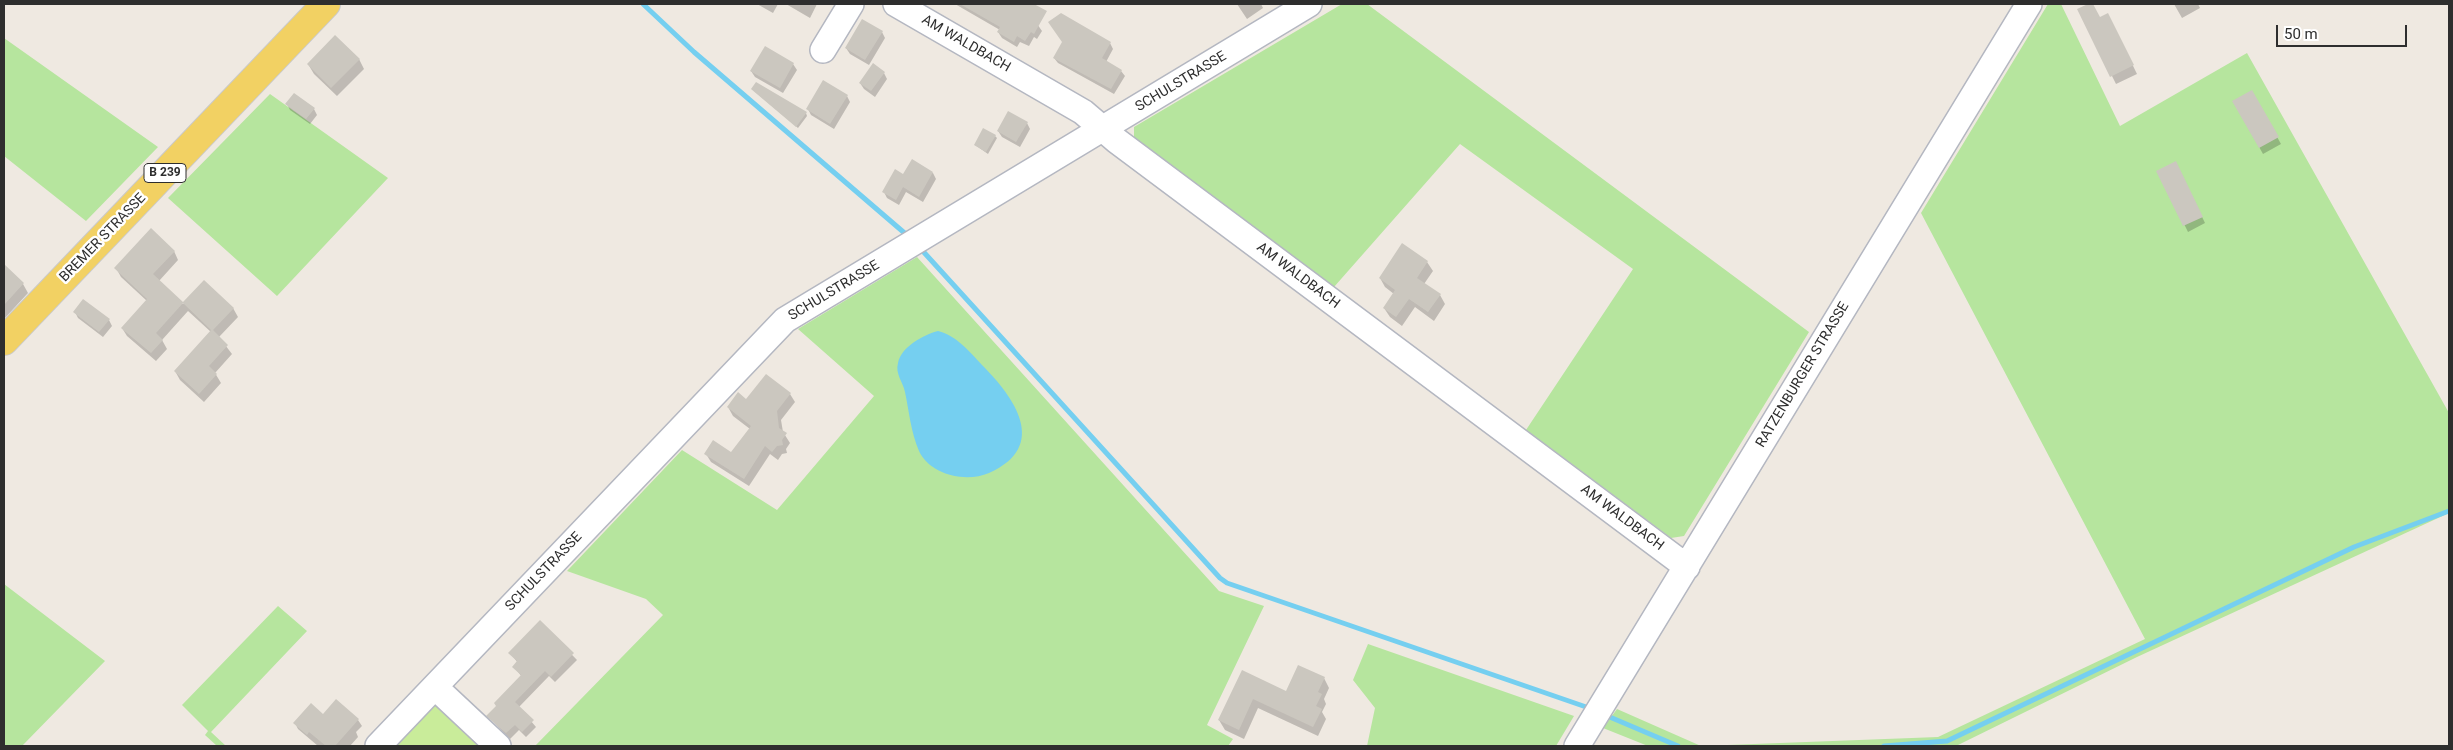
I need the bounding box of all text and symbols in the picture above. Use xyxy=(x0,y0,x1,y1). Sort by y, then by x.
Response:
street label: AM WALDBACH xyxy=(919,12,1013,76)
scale bar xyxy=(2278,15,2409,47)
text: 50 m xyxy=(2284,25,2318,43)
street label: SCHULSTRASSE xyxy=(1133,48,1229,116)
road number: B 239 xyxy=(144,164,186,182)
street label: BREMER STRASSE xyxy=(56,190,150,286)
street label: AM WALDBACH xyxy=(1253,239,1343,313)
street label: SCHULSTRASSE xyxy=(786,257,882,325)
street label: RATZENBURGER STRASSE xyxy=(1753,299,1853,451)
street label: AM WALDBACH xyxy=(1577,481,1667,555)
street label: SCHULSTRASSE xyxy=(502,529,586,615)

